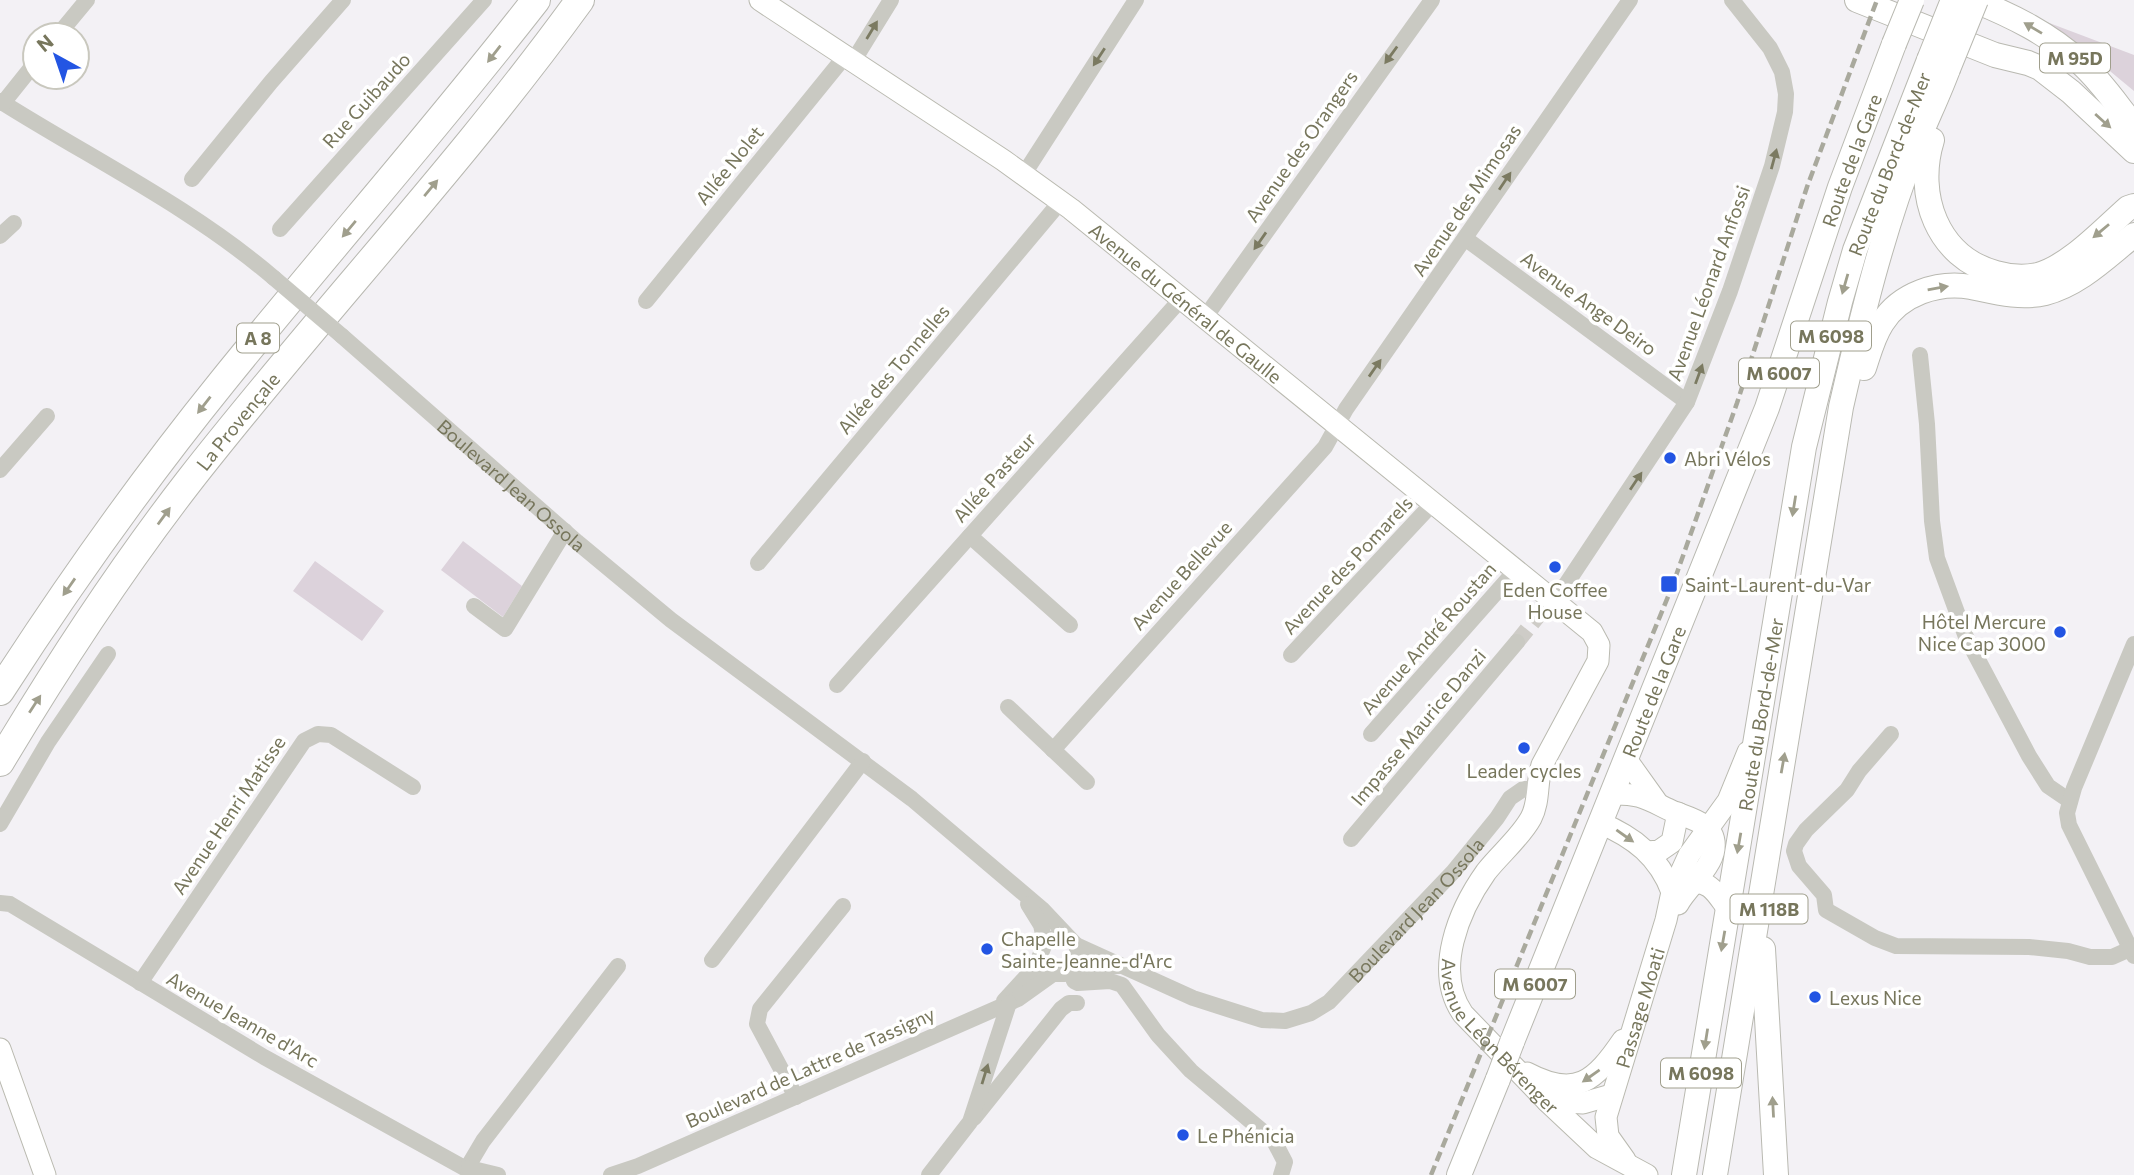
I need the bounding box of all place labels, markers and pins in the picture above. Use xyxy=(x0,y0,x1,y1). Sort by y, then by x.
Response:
place label: Abri Vélos xyxy=(1684,447,1771,470)
marker: Abri Vélos xyxy=(1662,450,1678,466)
marker: Eden Coffee House xyxy=(1547,559,1563,575)
place label: Saint-Laurent-du-Var xyxy=(1685,573,1872,596)
marker: Saint-Laurent-du-Var xyxy=(1659,574,1679,594)
place label: Eden Coffee House xyxy=(1502,578,1608,623)
place label: Hôtel Mercure Nice Cap 3000 xyxy=(1918,610,2046,655)
marker: Hôtel Mercure Nice Cap 3000 xyxy=(2052,624,2068,640)
marker: Leader cycles xyxy=(1516,740,1532,756)
place label: Leader cycles xyxy=(1467,759,1581,782)
place label: Chapelle Sainte-Jeanne-d'Arc xyxy=(1001,927,1172,972)
marker: Chapelle Sainte-Jeanne-d'Arc xyxy=(979,941,995,957)
place label: Lexus Nice xyxy=(1829,986,1922,1009)
marker: Lexus Nice xyxy=(1807,989,1823,1005)
place label: Le Phénicia xyxy=(1197,1124,1294,1147)
marker: Le Phénicia xyxy=(1175,1127,1191,1143)

